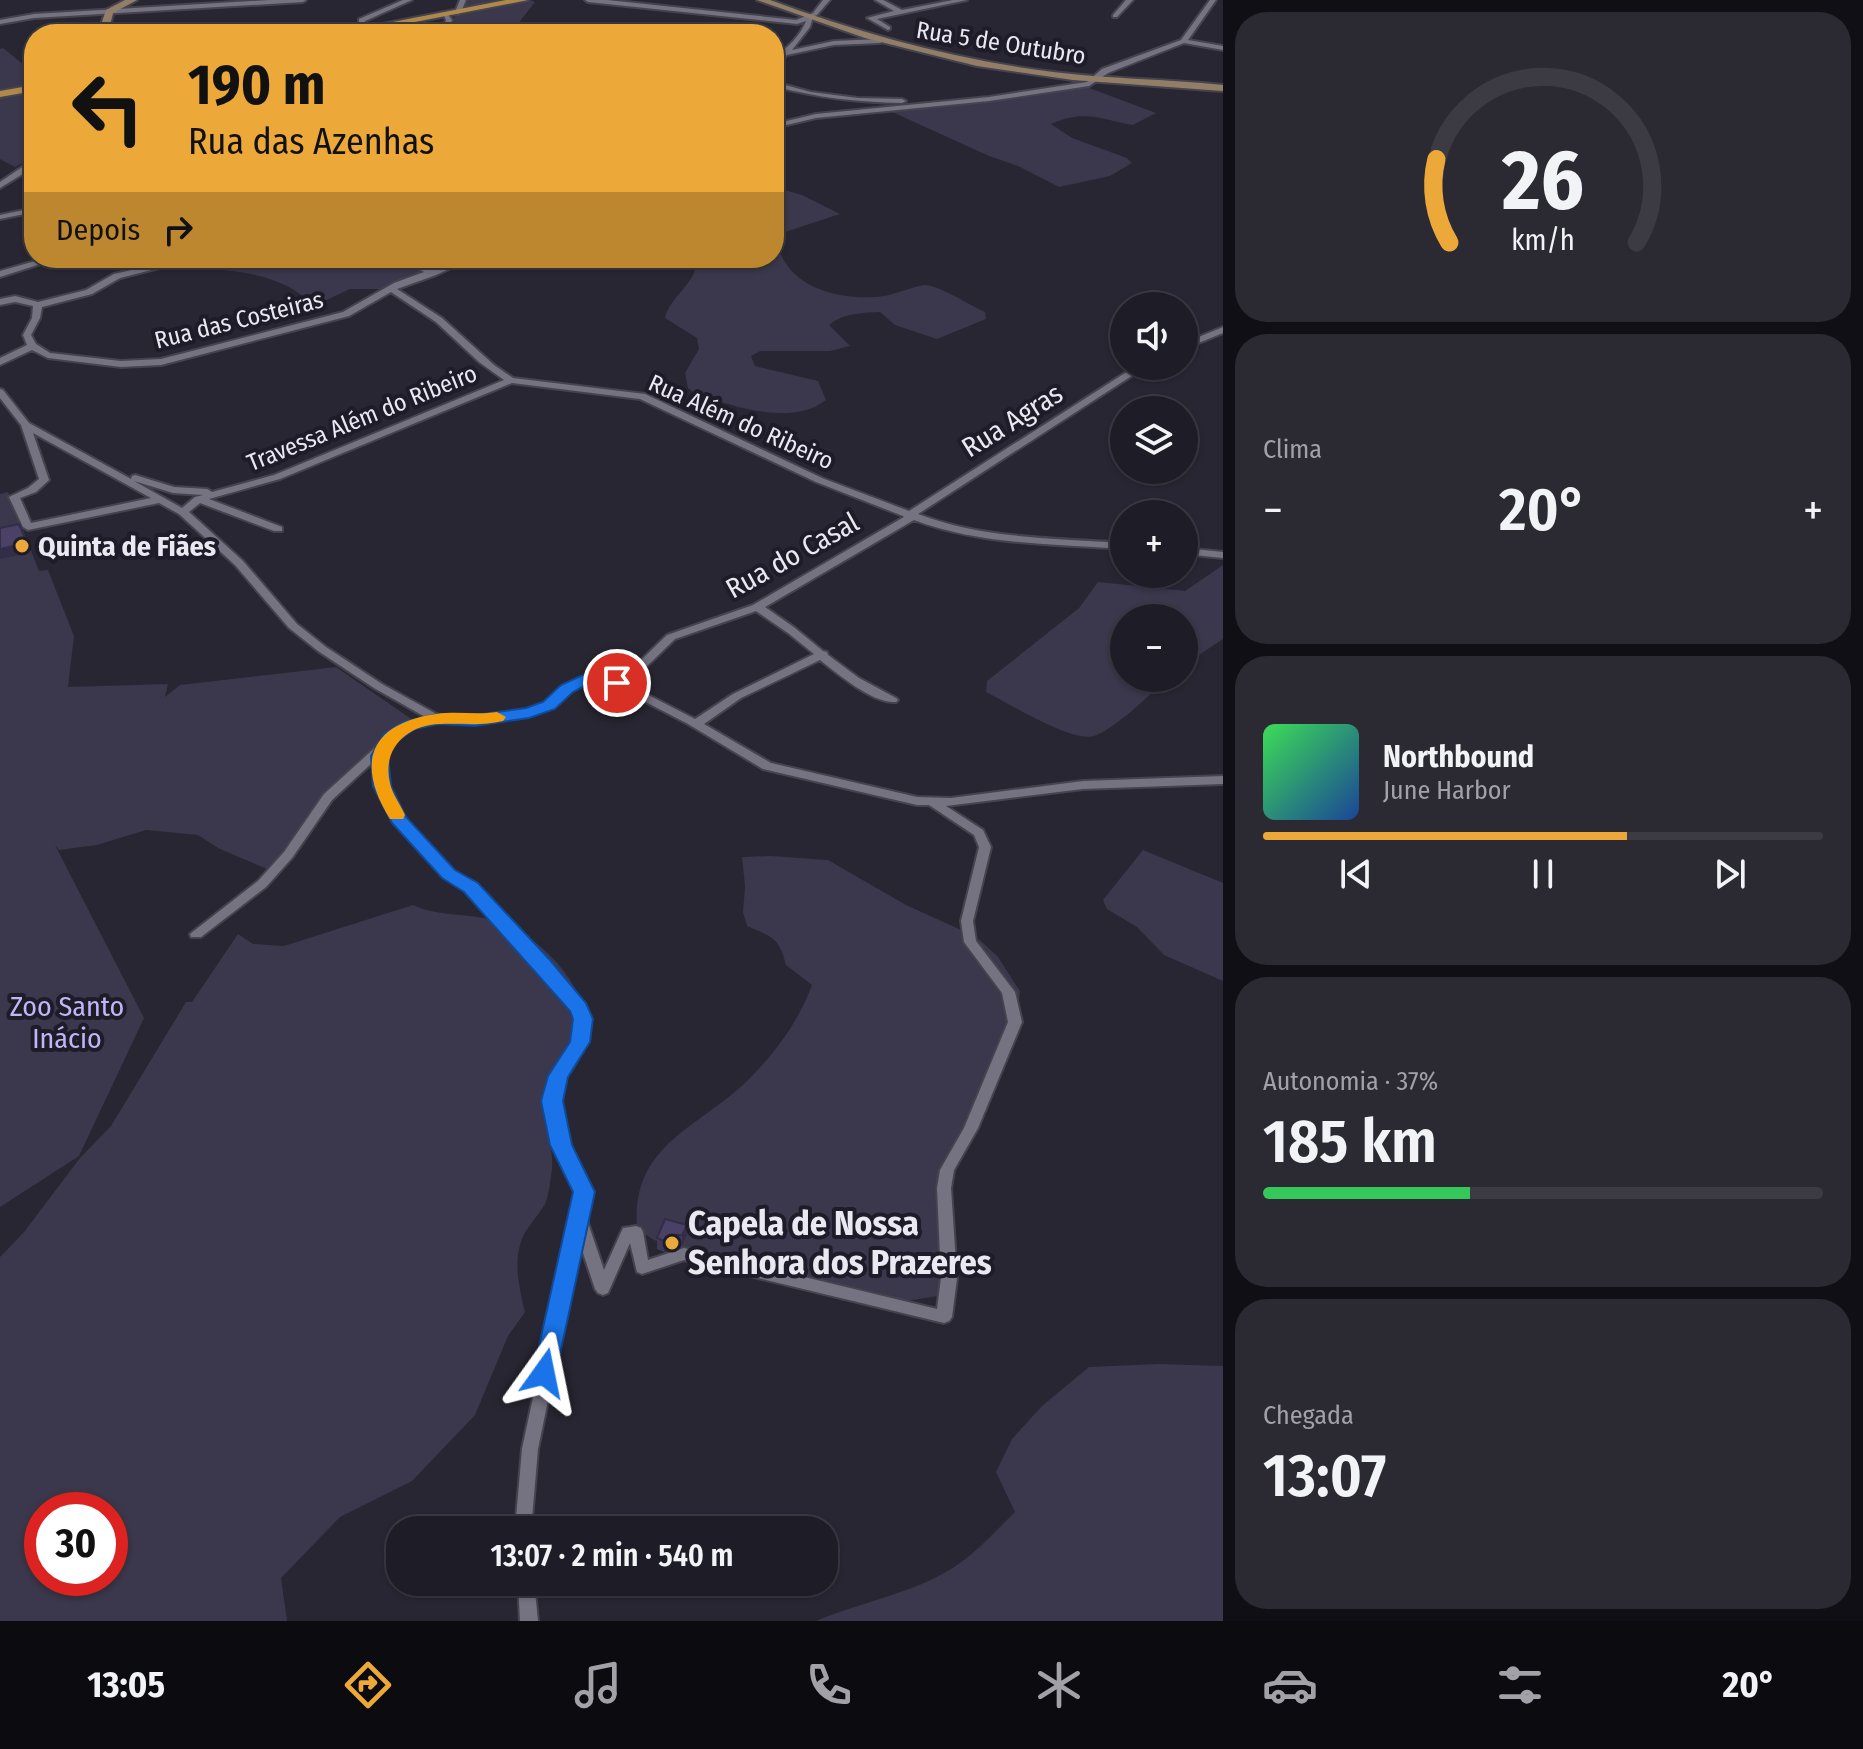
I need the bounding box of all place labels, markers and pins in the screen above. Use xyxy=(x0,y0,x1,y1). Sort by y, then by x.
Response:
place label: Quinta de Fiães xyxy=(38,530,216,563)
marker: Quinta de Fiães xyxy=(13,537,31,555)
pin xyxy=(583,649,651,717)
place label: Capela de Nossa Senhora dos Prazeres xyxy=(688,1203,992,1283)
marker: Capela de Nossa Senhora dos Prazeres xyxy=(663,1234,681,1252)

